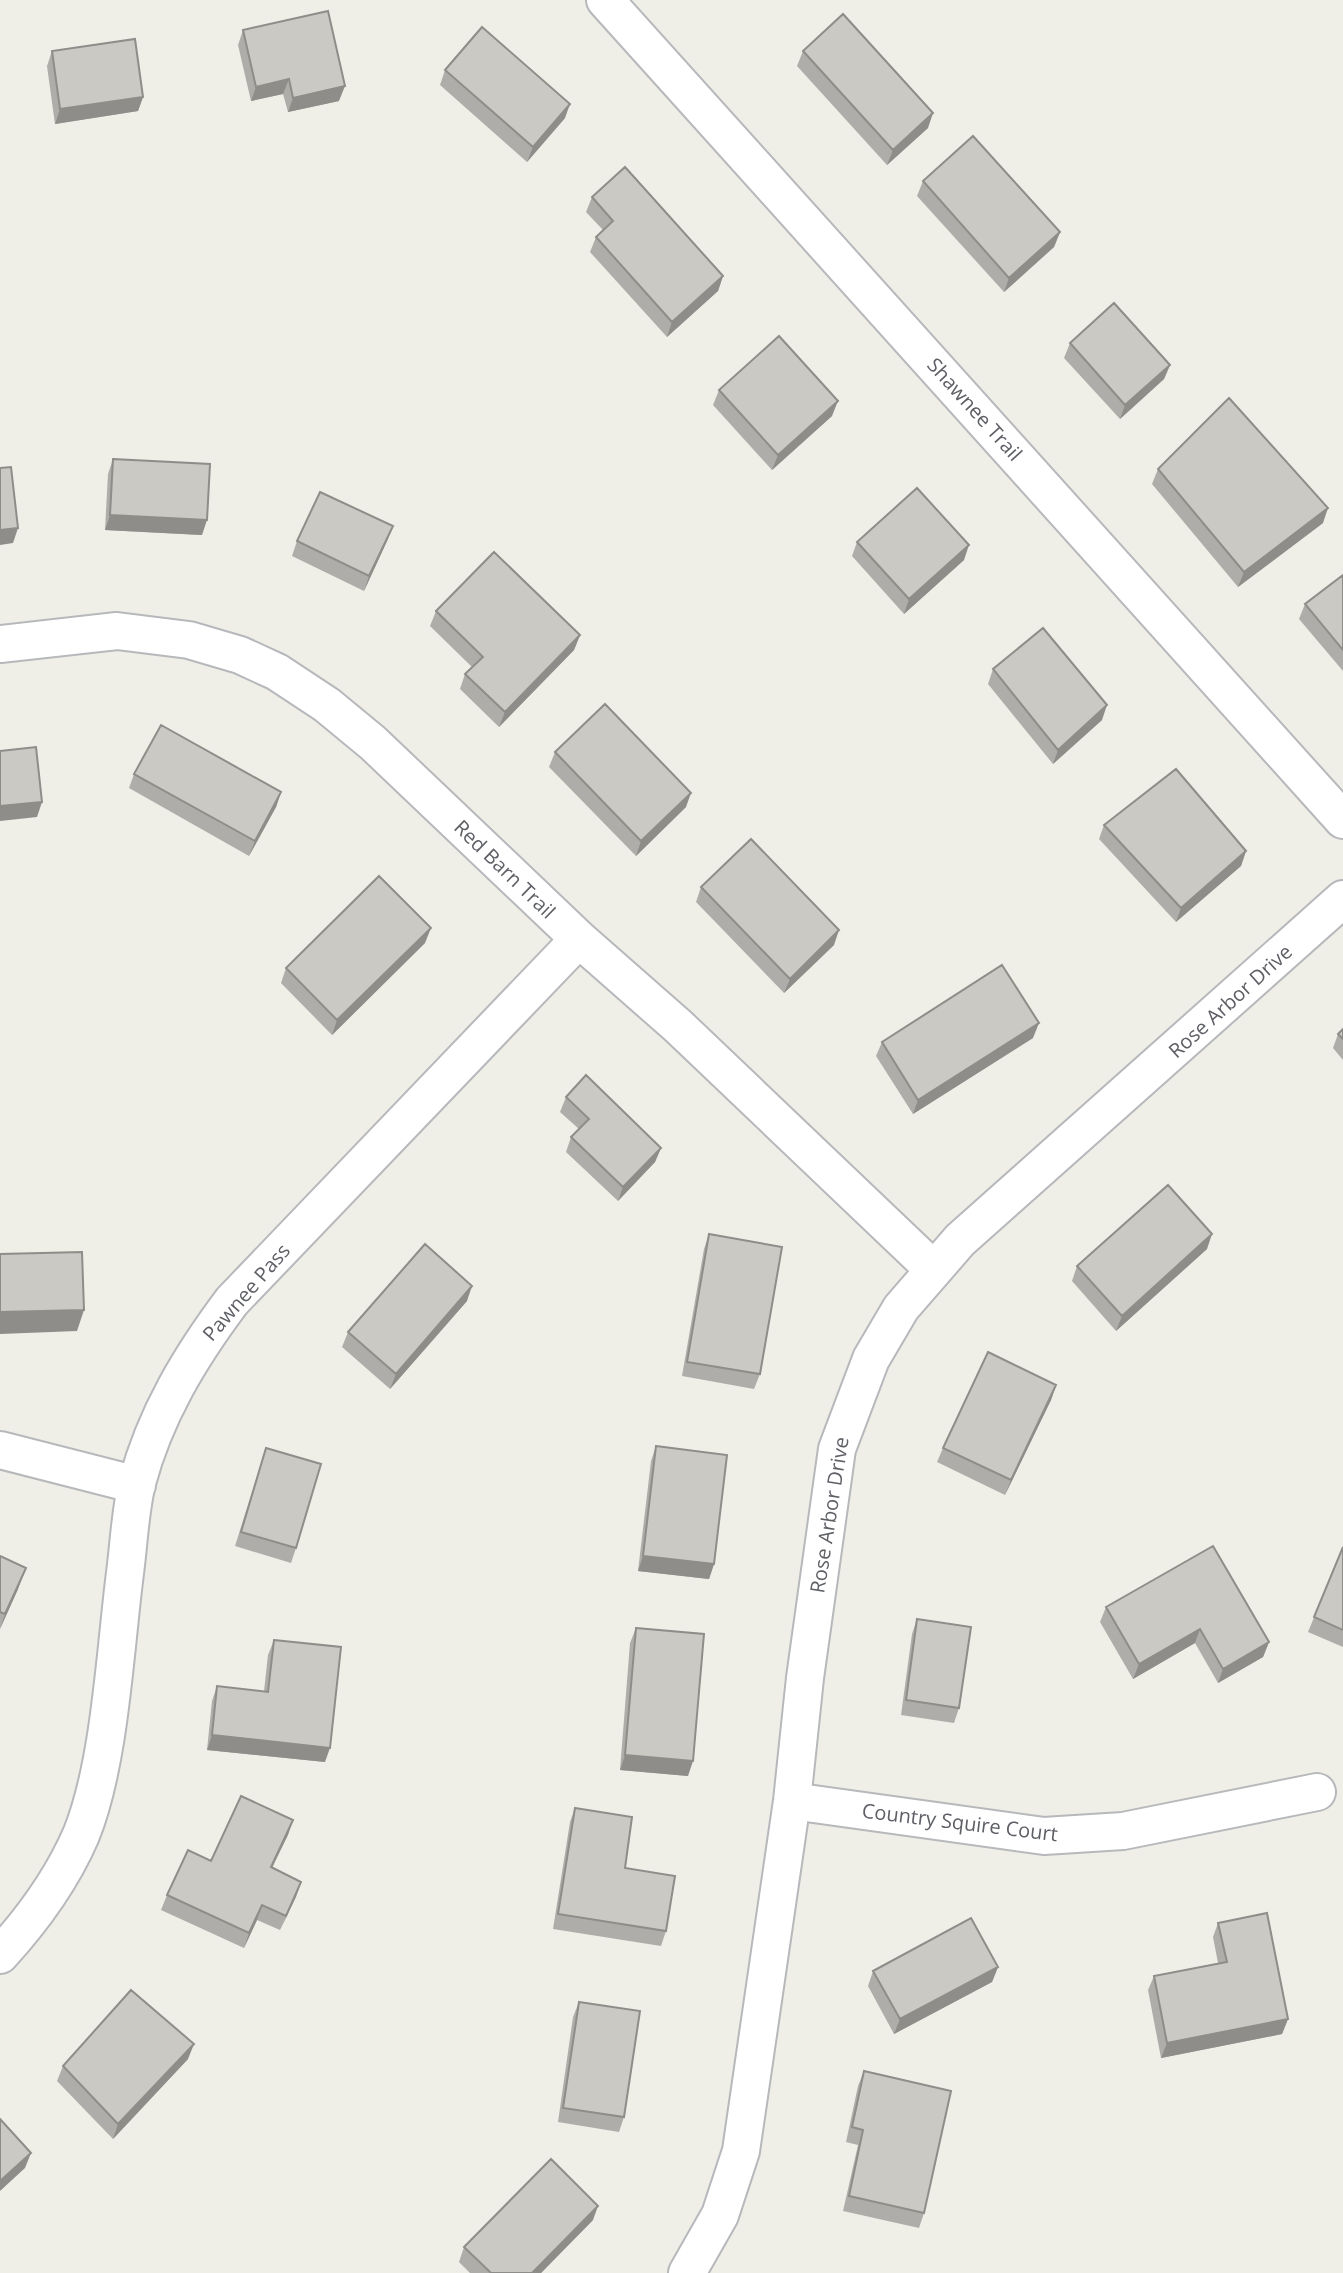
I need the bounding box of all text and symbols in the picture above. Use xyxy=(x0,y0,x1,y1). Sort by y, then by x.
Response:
street label: Shawnee Trail xyxy=(921,352,1029,466)
street label: Red Barn Trail xyxy=(448,814,562,924)
street label: Rose Arbor Drive xyxy=(1162,938,1298,1064)
street label: Pawnee Pass xyxy=(196,1238,296,1346)
street label: Rose Arbor Drive xyxy=(803,1435,855,1595)
street label: Country Squire Court xyxy=(861,1797,1059,1847)

